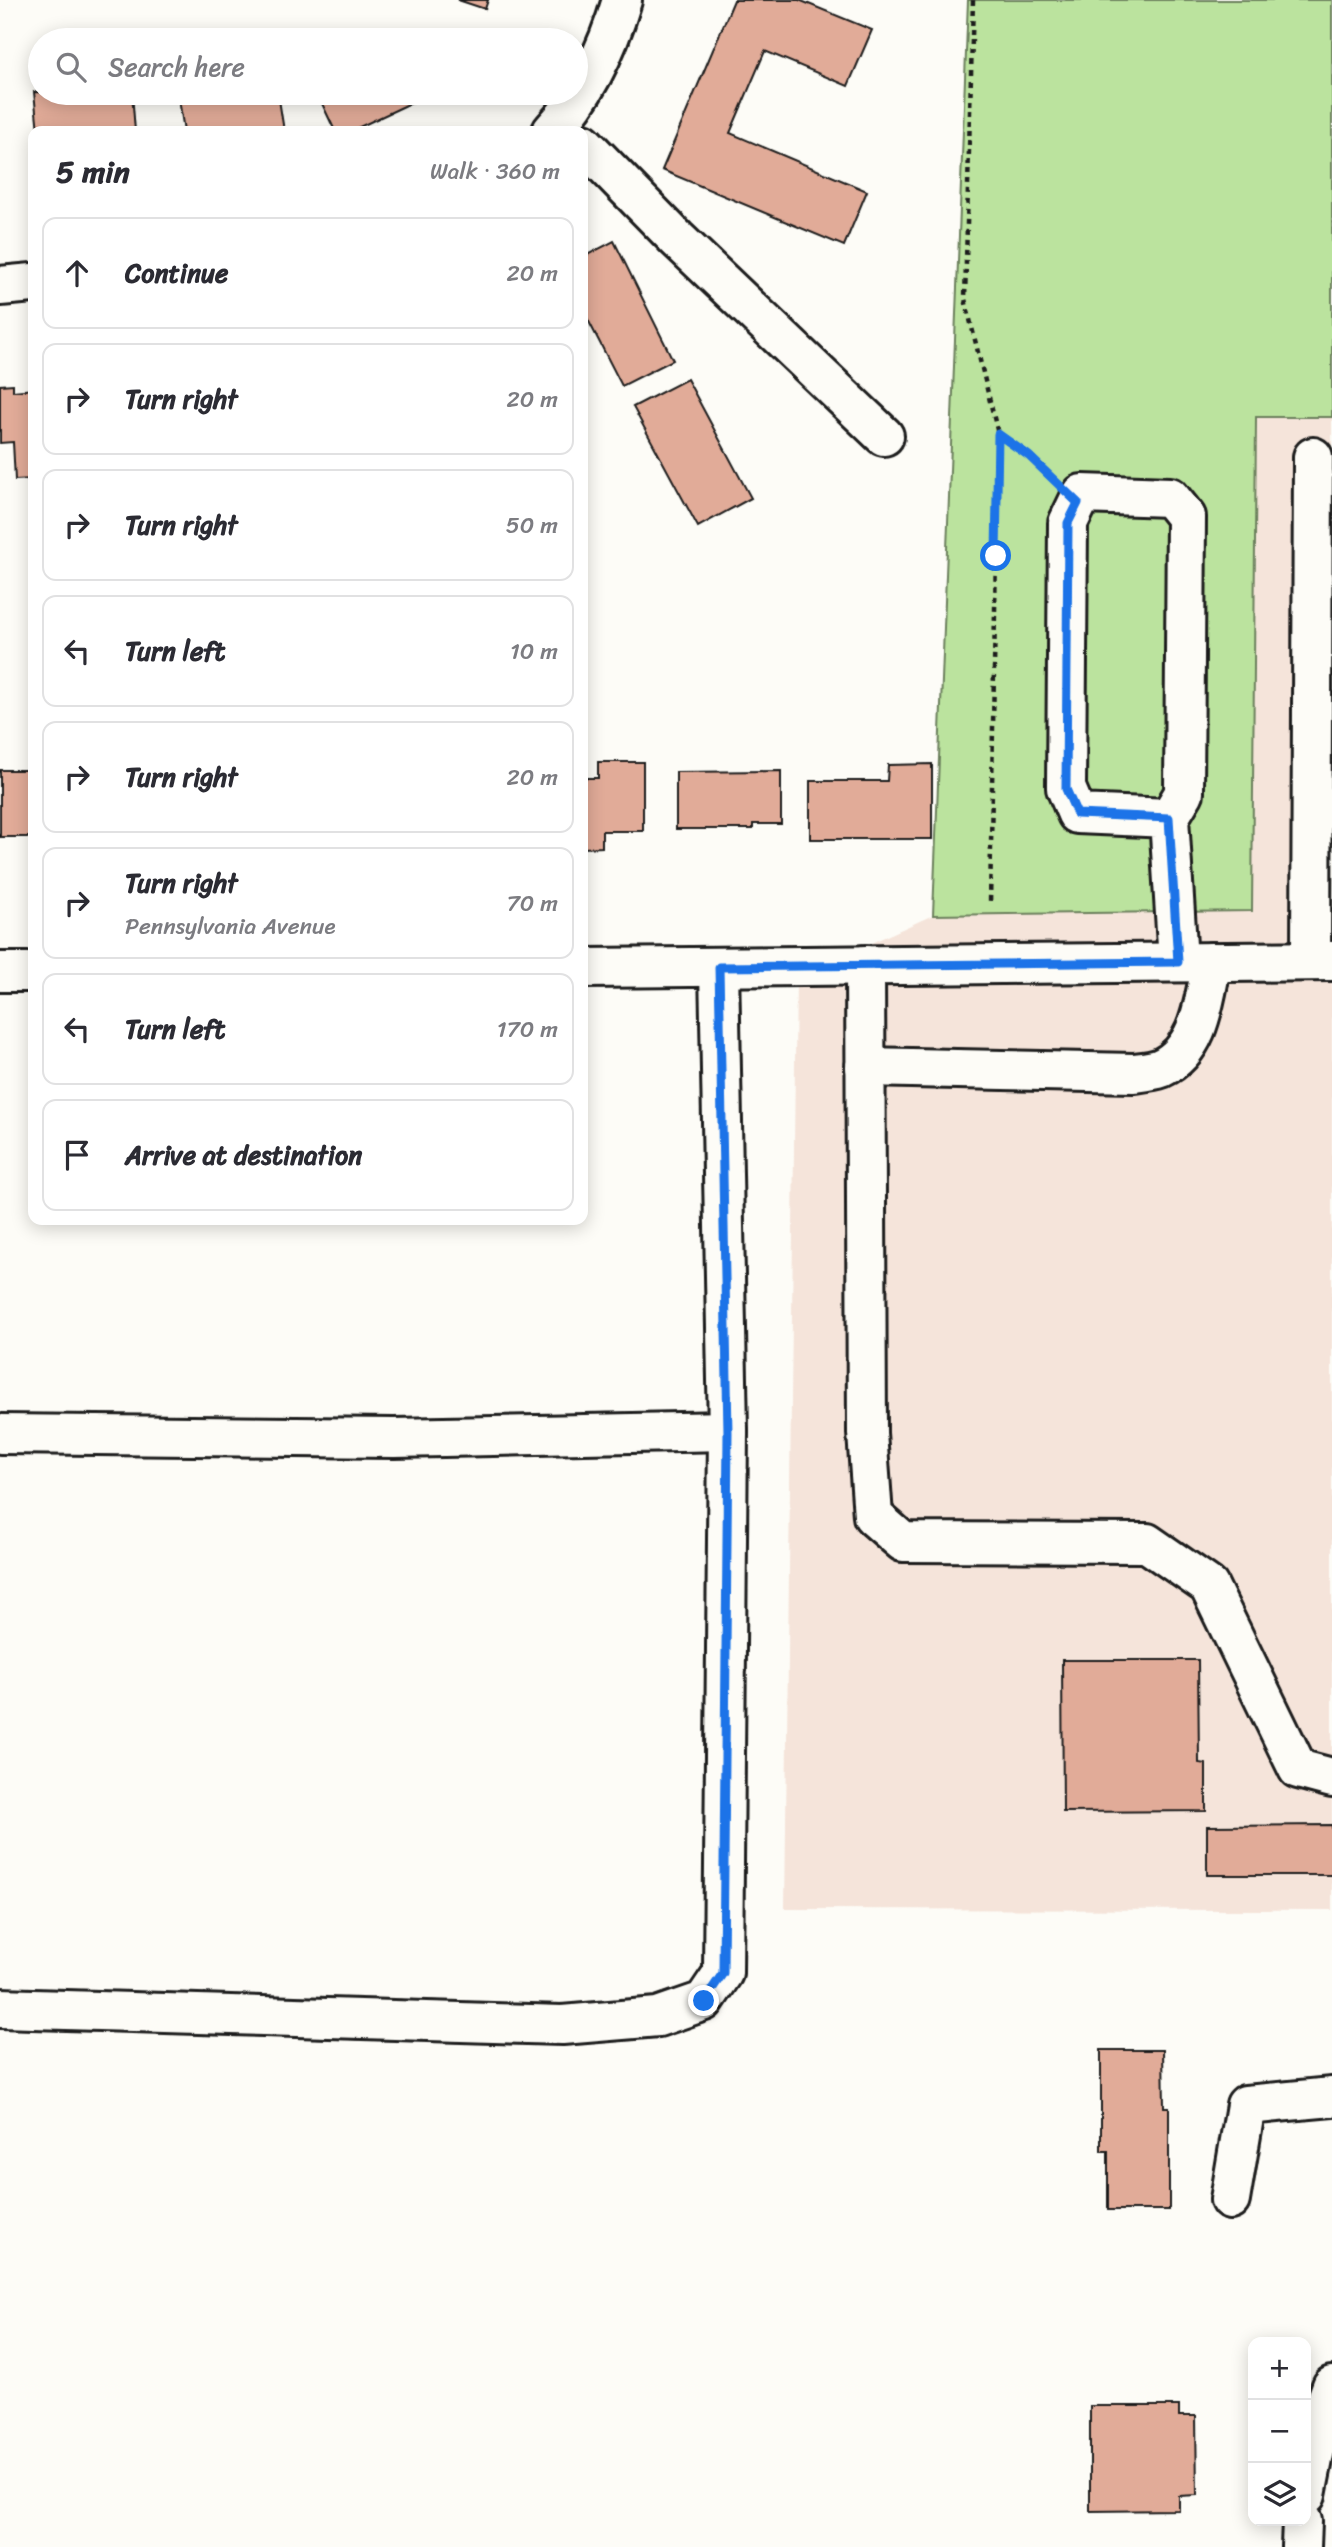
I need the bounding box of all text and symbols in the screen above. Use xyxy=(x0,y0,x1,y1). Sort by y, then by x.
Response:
search box xyxy=(28,28,588,105)
text: Search here xyxy=(108,44,245,90)
icon: search xyxy=(52,48,90,86)
text: 5 min xyxy=(56,145,130,199)
text: Walk · 360 m xyxy=(430,151,560,192)
text: Continue xyxy=(125,250,228,296)
text: 20 m xyxy=(507,253,558,294)
icon: ahead xyxy=(58,254,96,292)
text: Turn right xyxy=(125,376,238,422)
text: 20 m xyxy=(507,379,558,420)
icon: right xyxy=(58,380,96,418)
text: Turn right xyxy=(125,502,238,548)
text: 50 m xyxy=(506,505,558,546)
icon: right xyxy=(58,506,96,544)
route start xyxy=(980,540,1011,571)
text: Turn left xyxy=(125,628,225,674)
text: 10 m xyxy=(510,631,558,672)
icon: left xyxy=(58,632,96,670)
text: Turn right xyxy=(125,754,238,800)
text: 20 m xyxy=(507,757,558,798)
icon: right xyxy=(58,758,96,796)
text: Turn right xyxy=(125,860,238,906)
text: 70 m xyxy=(507,883,558,924)
icon: right xyxy=(58,884,96,922)
text: Pennsylvania Avenue xyxy=(125,906,336,947)
text: Turn left xyxy=(125,1006,225,1052)
text: 170 m xyxy=(497,1009,558,1050)
icon: left xyxy=(58,1010,96,1048)
text: Arrive at destination xyxy=(125,1132,362,1178)
icon: arrive xyxy=(58,1136,96,1174)
route end xyxy=(688,1985,719,2016)
map controls xyxy=(1248,2337,1311,2526)
button: + xyxy=(1248,2337,1311,2400)
button: − xyxy=(1248,2400,1311,2463)
button: layers xyxy=(1248,2463,1311,2526)

